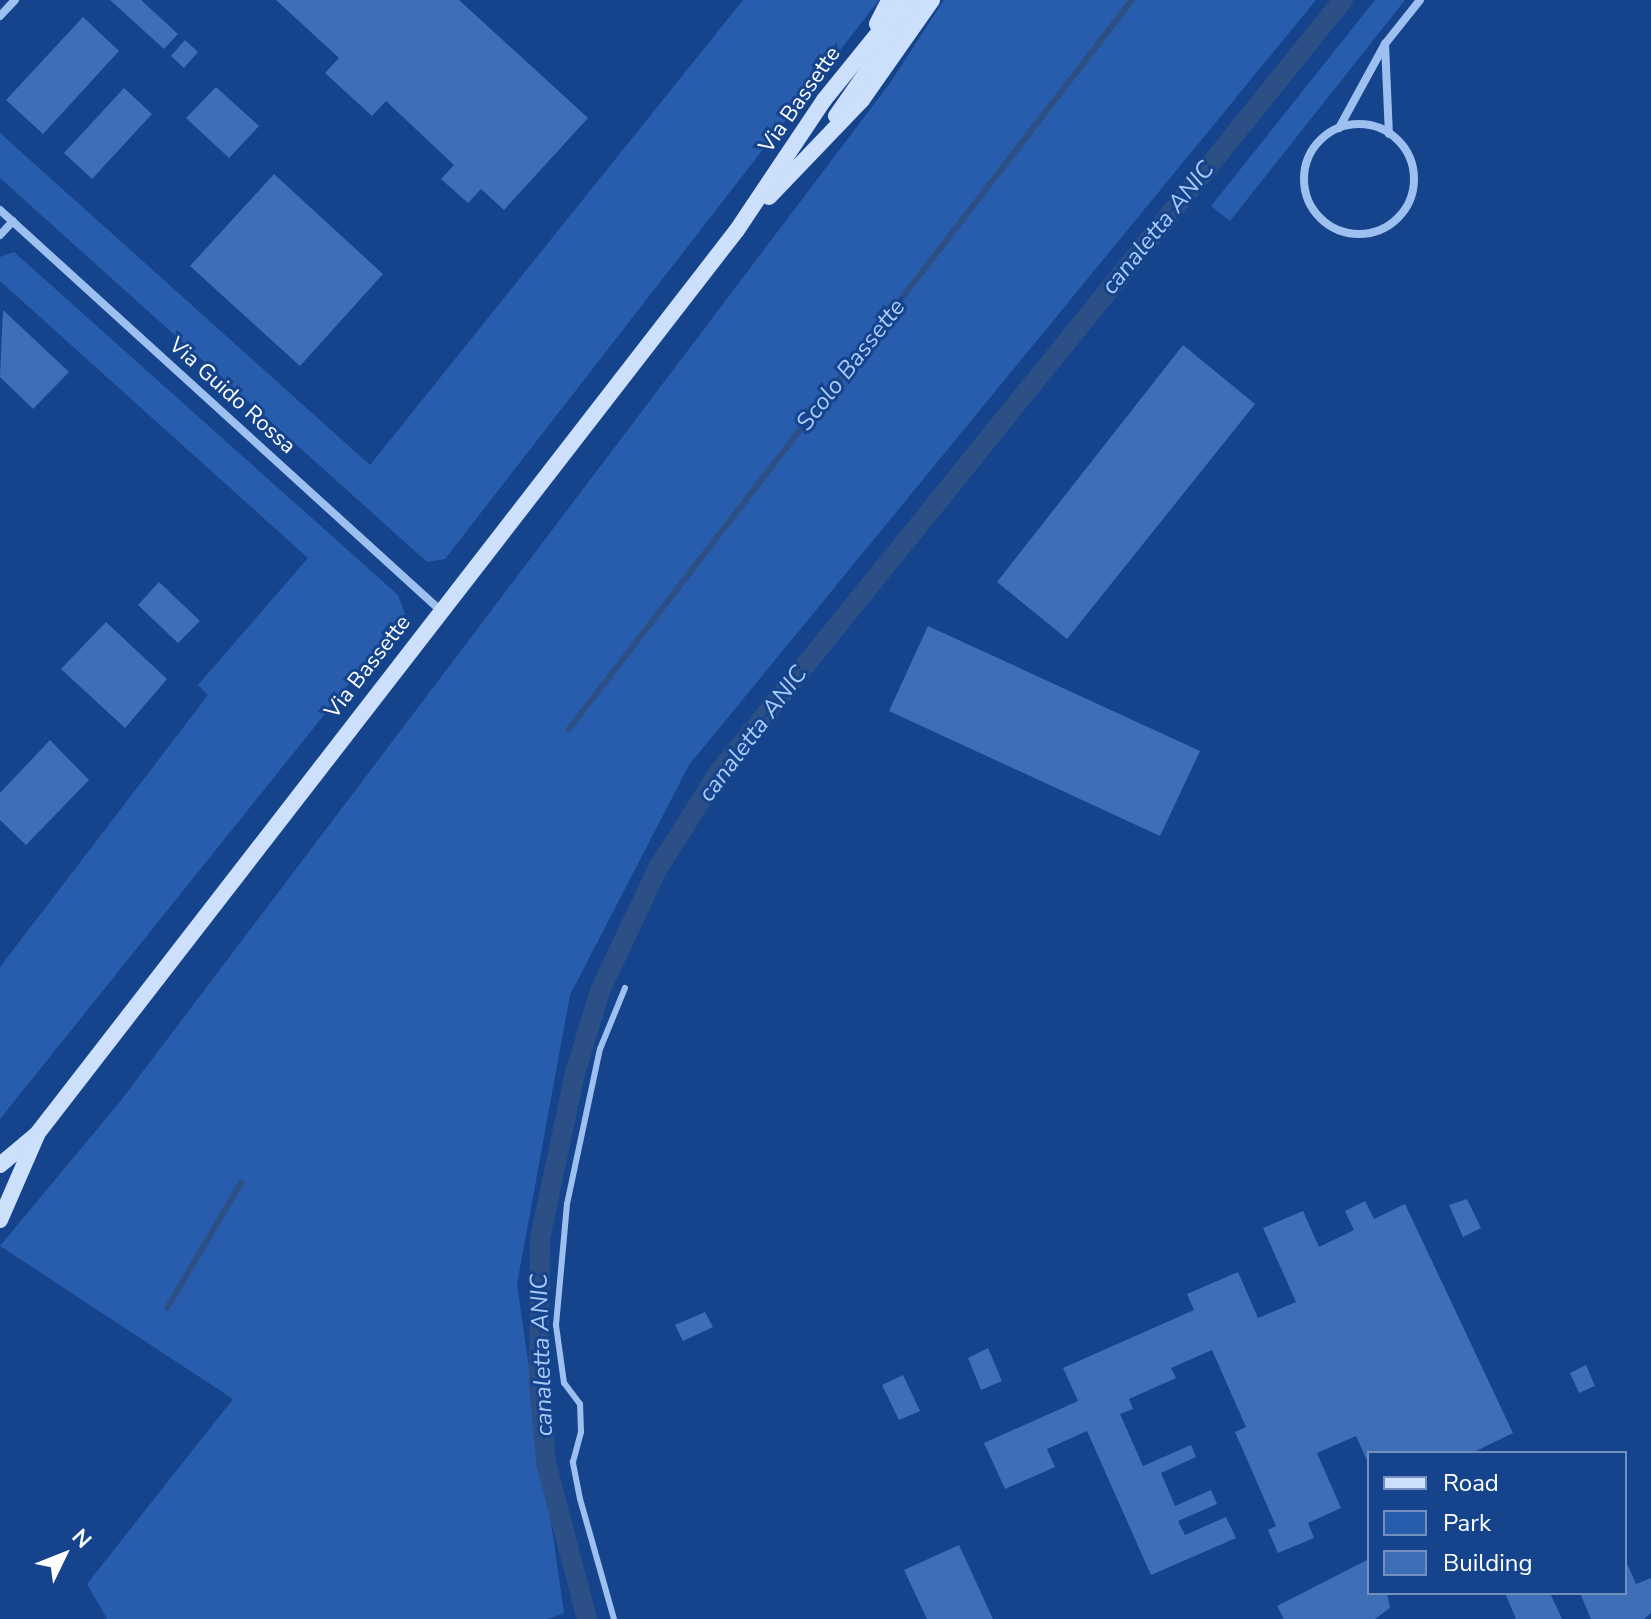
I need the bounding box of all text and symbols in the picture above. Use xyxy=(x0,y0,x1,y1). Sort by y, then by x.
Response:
street label: Via Bassette xyxy=(754,42,846,158)
water label: canaletta ANIC xyxy=(1096,156,1220,300)
water label: Scolo Bassette xyxy=(791,293,911,437)
street label: Via Guido Rossa xyxy=(163,332,301,460)
street label: Via Bassette xyxy=(320,610,416,724)
water label: canaletta ANIC xyxy=(693,660,813,808)
water label: canaletta ANIC xyxy=(525,1273,559,1437)
legend xyxy=(1367,1451,1627,1595)
text: Road xyxy=(1443,1467,1499,1499)
text: Park xyxy=(1443,1507,1491,1539)
north arrow xyxy=(24,1515,104,1595)
text: N xyxy=(65,1522,98,1555)
text: Building xyxy=(1443,1547,1533,1579)

